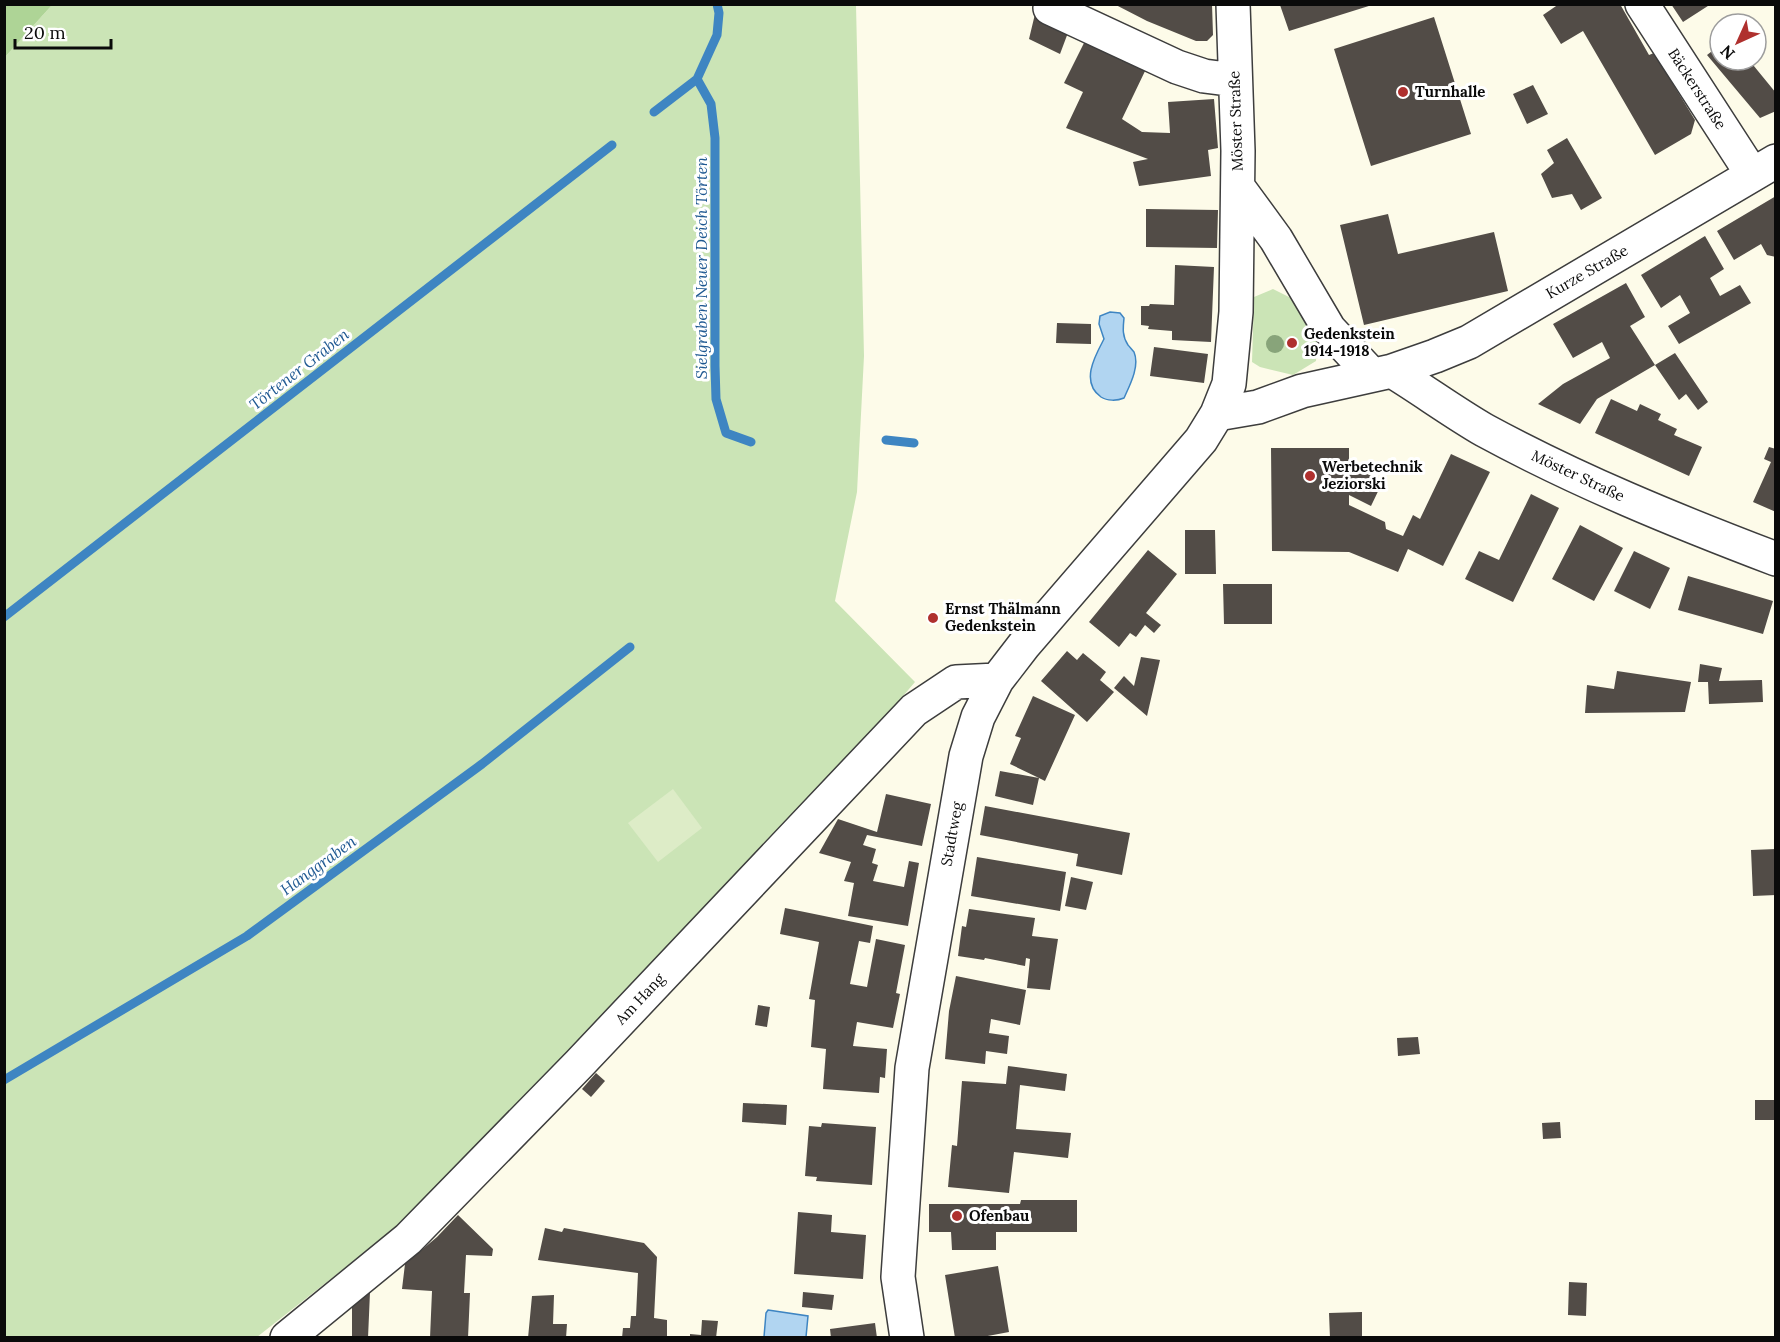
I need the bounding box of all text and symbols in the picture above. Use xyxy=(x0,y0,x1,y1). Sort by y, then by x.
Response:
scale bar xyxy=(15,12,111,50)
north arrow xyxy=(1708,12,1768,72)
text: 20 m xyxy=(24,21,66,44)
text: N xyxy=(1716,41,1739,64)
street label: Bäckerstraße xyxy=(1664,45,1731,133)
street label: Möster Straße xyxy=(1224,70,1247,172)
place label: Turnhalle xyxy=(1415,82,1485,101)
marker: Turnhalle xyxy=(1396,85,1410,99)
water label: Sielgraben Neuer Deich Törten xyxy=(691,157,711,379)
street label: Kurze Straße xyxy=(1542,240,1631,303)
water label: Törtener Graben xyxy=(245,324,353,414)
place label: Gedenkstein 1914-1918 xyxy=(1304,324,1395,360)
marker: Gedenkstein 1914-1918 xyxy=(1285,336,1299,350)
street label: Möster Straße xyxy=(1529,446,1628,505)
place label: Werbetechnik Jeziorski xyxy=(1322,457,1423,493)
marker: Werbetechnik Jeziorski xyxy=(1303,469,1317,483)
place label: Ernst Thälmann Gedenkstein xyxy=(945,599,1061,635)
marker: Ernst Thälmann Gedenkstein xyxy=(926,611,940,625)
street label: Stadtweg xyxy=(936,799,967,868)
water label: Hanggraben xyxy=(276,831,360,899)
street label: Am Hang xyxy=(610,968,669,1029)
place label: Ofenbau xyxy=(969,1206,1029,1225)
marker: Ofenbau xyxy=(950,1209,964,1223)

